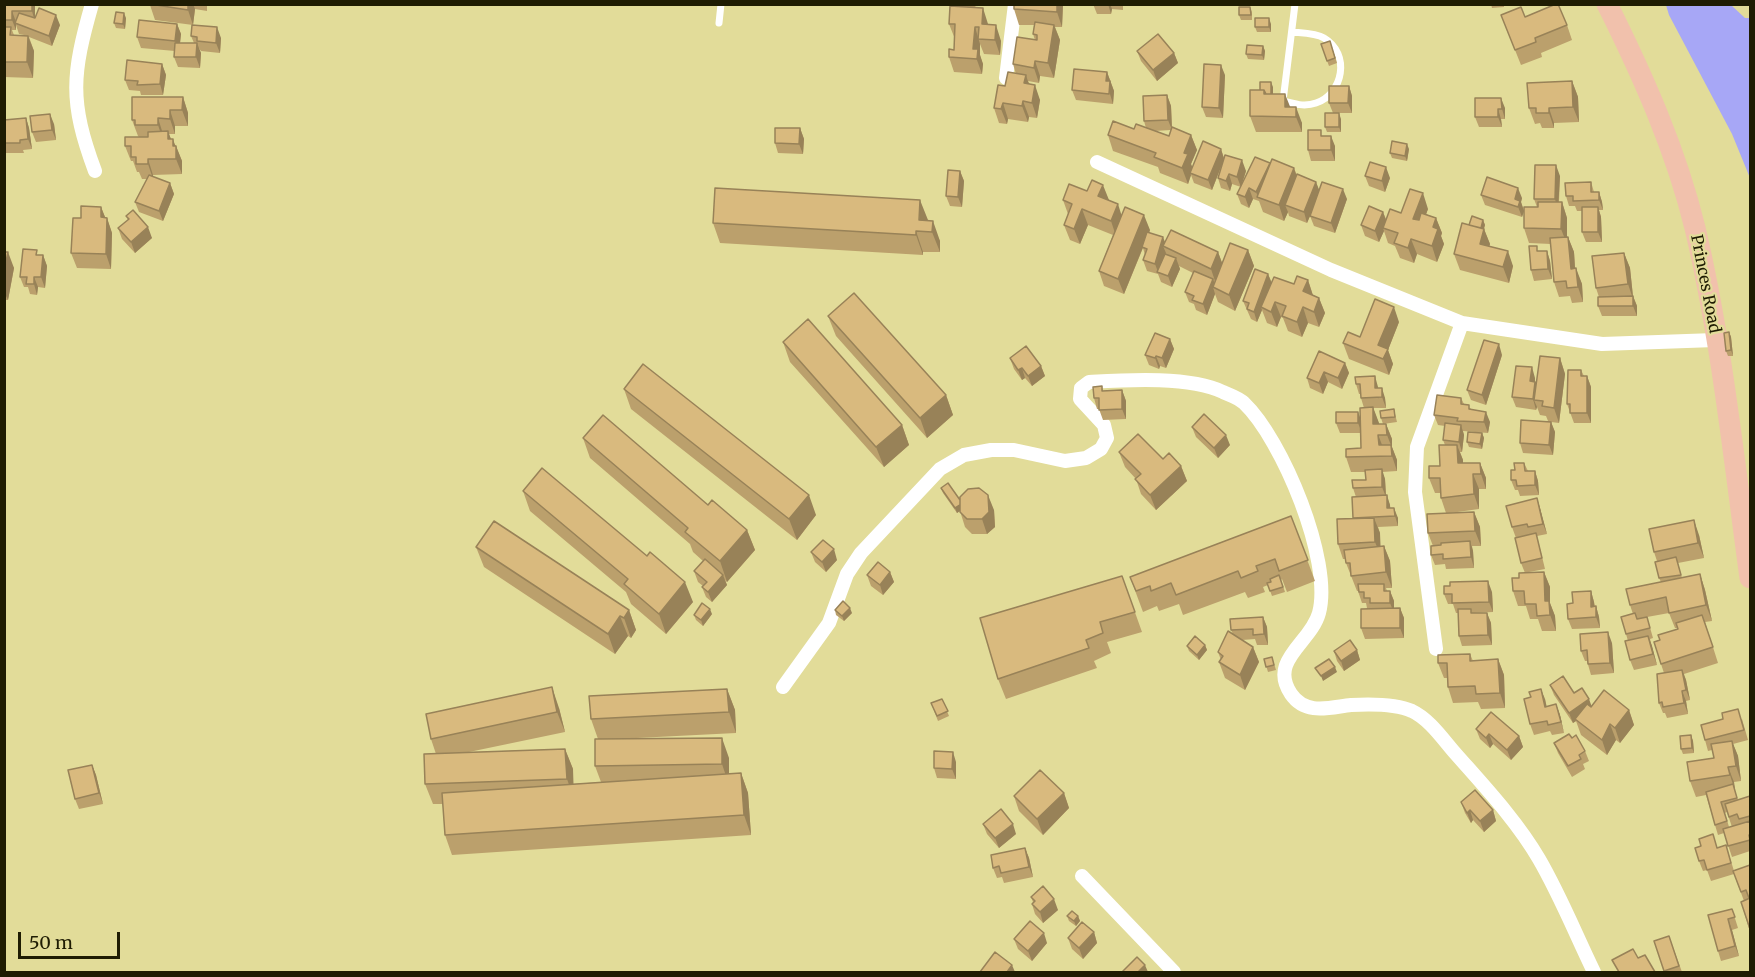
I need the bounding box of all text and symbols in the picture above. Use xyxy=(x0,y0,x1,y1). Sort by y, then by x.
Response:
street label: Princes Road xyxy=(1686,233,1724,335)
scale bar xyxy=(21,920,123,958)
text: 50 m xyxy=(29,931,73,954)

